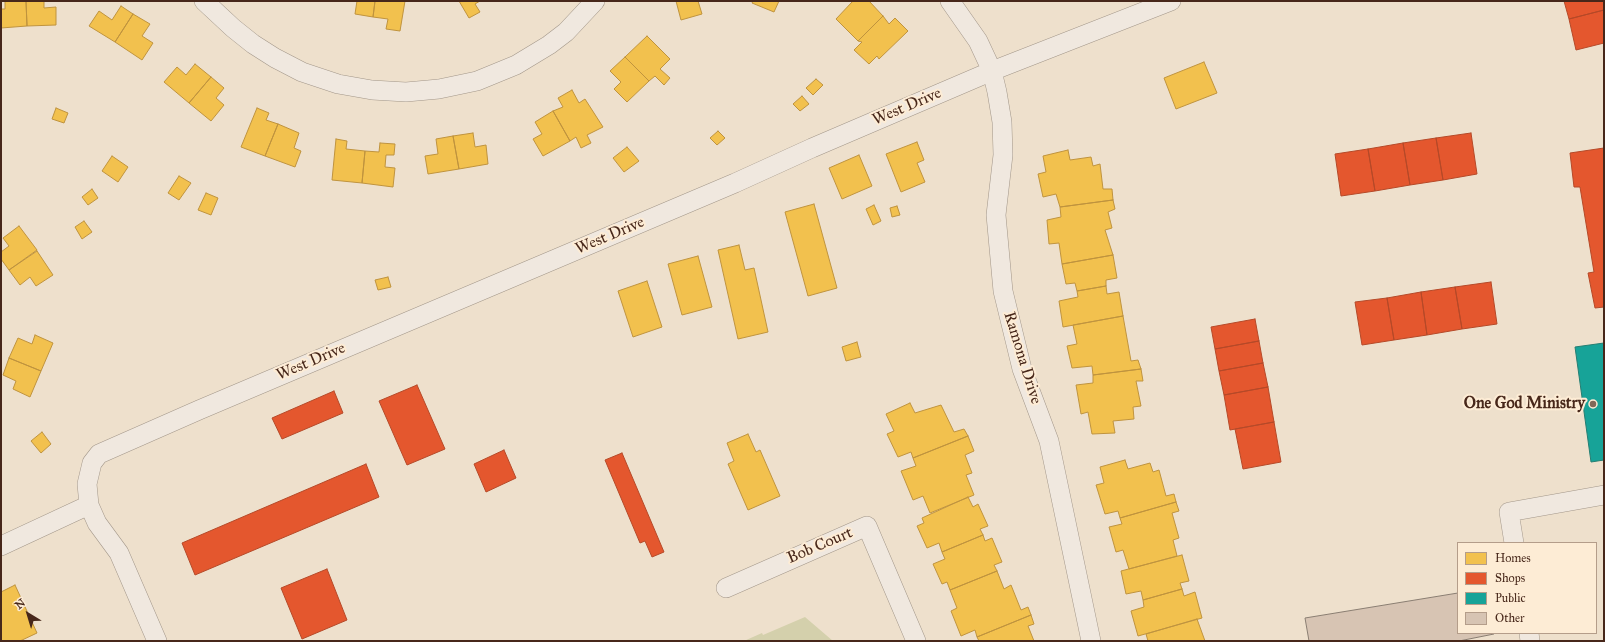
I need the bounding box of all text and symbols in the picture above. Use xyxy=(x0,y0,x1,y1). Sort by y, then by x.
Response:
street label: West Drive xyxy=(870,84,944,130)
street label: West Drive xyxy=(573,213,647,259)
street label: Ramona Drive xyxy=(999,310,1045,406)
street label: West Drive xyxy=(274,339,348,385)
place label: One God Ministry xyxy=(1464,394,1585,414)
marker: One God Ministry xyxy=(1588,399,1598,409)
street label: Bob Court xyxy=(784,524,856,568)
legend xyxy=(1457,542,1597,634)
text: Homes xyxy=(1495,551,1531,565)
text: Shops xyxy=(1495,571,1525,585)
text: Public xyxy=(1495,591,1526,605)
north arrow xyxy=(8,594,48,634)
text: N xyxy=(13,596,28,612)
text: Other xyxy=(1495,611,1525,625)

